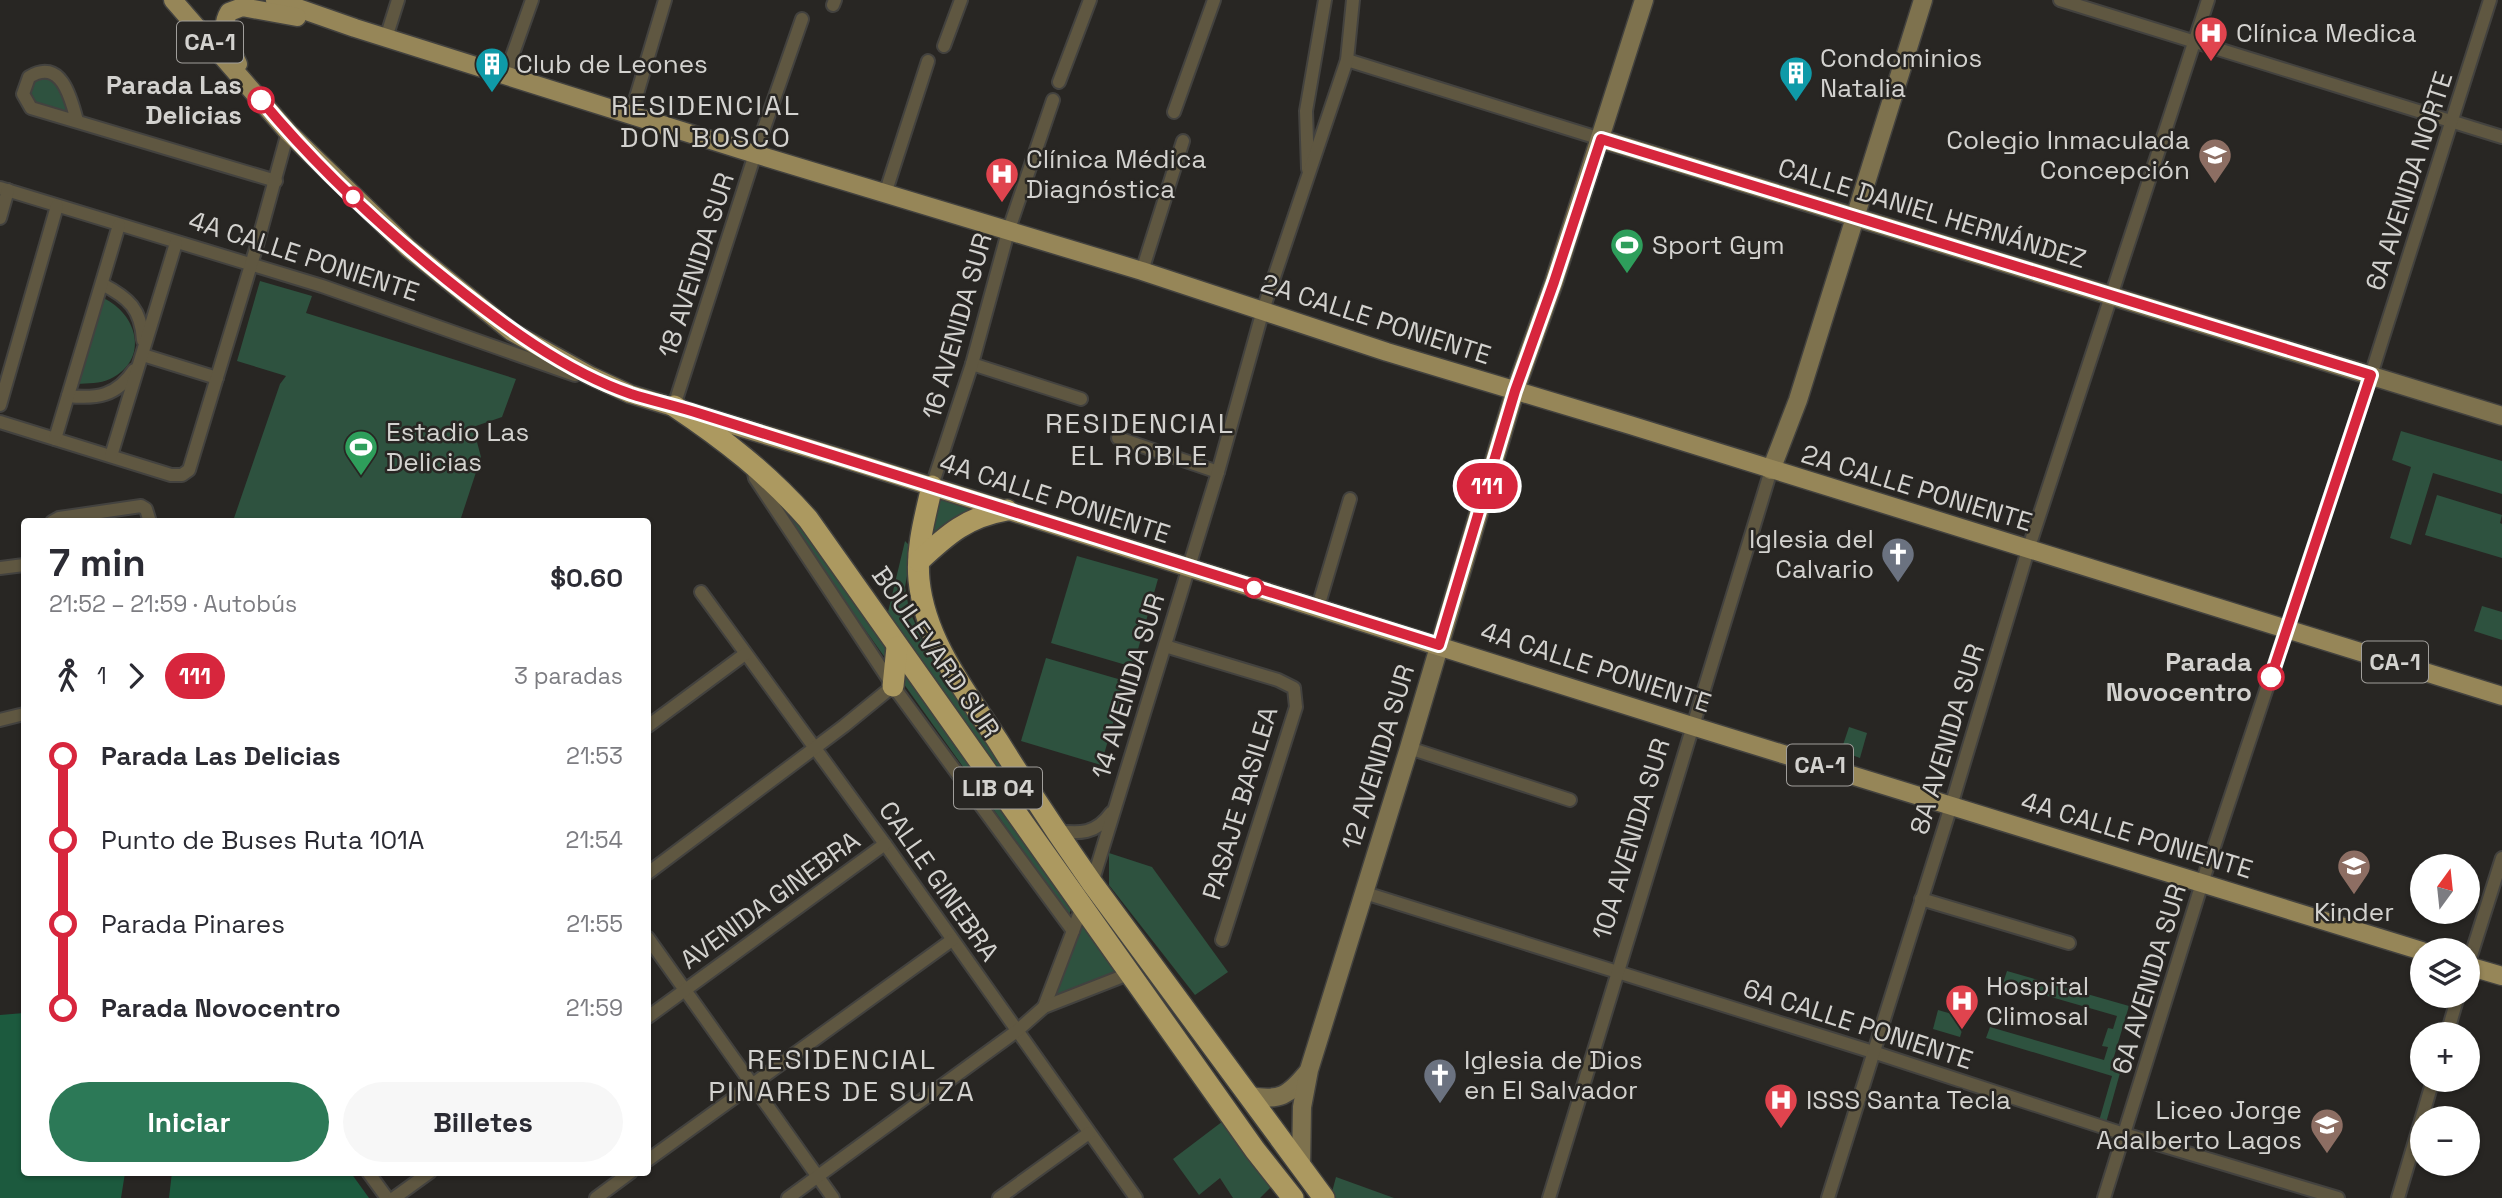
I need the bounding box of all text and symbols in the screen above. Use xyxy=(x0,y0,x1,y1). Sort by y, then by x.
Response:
hospital icon: Clínica Medica xyxy=(2192,14,2230,63)
place label: Clínica Medica xyxy=(2236,16,2416,50)
road number: CA-1 xyxy=(177,22,243,62)
place label: Condominios Natalia xyxy=(1820,41,1982,105)
building icon: Club de Leones xyxy=(473,45,511,94)
place label: Club de Leones xyxy=(516,47,708,81)
building icon: Condominios Natalia xyxy=(1777,54,1815,103)
street label: 6A AVENIDA NORTE xyxy=(2358,67,2460,295)
place label: Parada Las Delicias xyxy=(106,68,242,132)
marker: Parada Las Delicias xyxy=(248,87,274,113)
district label: RESIDENCIAL DON BOSCO xyxy=(611,87,801,155)
place label: Colegio Inmaculada Concepción xyxy=(1946,123,2190,187)
school or university icon: Colegio Inmaculada Concepción xyxy=(2196,136,2234,185)
place label: Clínica Médica Diagnóstica xyxy=(1026,142,1206,206)
street label: CALLE DANIEL HERNÁNDEZ xyxy=(1774,150,2090,276)
hospital icon: Clínica Médica Diagnóstica xyxy=(983,155,1021,204)
street label: 18 AVENIDA SUR xyxy=(650,168,742,362)
unlabelled marker xyxy=(343,187,363,207)
street label: 4A CALLE PONIENTE xyxy=(185,203,423,309)
sports icon: Sport Gym xyxy=(1608,226,1646,275)
place label: Sport Gym xyxy=(1652,228,1785,262)
street label: 16 AVENIDA SUR xyxy=(914,229,1000,423)
street label: 2A CALLE PONIENTE xyxy=(1257,266,1495,372)
district label: RESIDENCIAL EL ROBLE xyxy=(1045,405,1235,473)
place label: Estadio Las Delicias xyxy=(386,415,529,479)
sports icon: Estadio Las Delicias xyxy=(342,428,380,477)
street label: 2A CALLE PONIENTE xyxy=(1798,437,2036,539)
street label: 4A CALLE PONIENTE xyxy=(936,445,1174,551)
line badge: 111 xyxy=(1447,463,1527,509)
text: 111 xyxy=(1471,470,1503,501)
place label: Iglesia del Calvario xyxy=(1749,522,1874,586)
church icon: Iglesia del Calvario xyxy=(1879,535,1917,584)
text: 7 min xyxy=(49,539,146,587)
street label: BOULEVARD SUR xyxy=(864,560,1008,744)
text: $0.60 xyxy=(550,561,623,595)
unlabelled marker xyxy=(1244,578,1264,598)
text: 21:52 – 21:59 · Autobús xyxy=(49,589,297,619)
street label: 14 AVENIDA SUR xyxy=(1084,589,1172,783)
street label: 4A CALLE PONIENTE xyxy=(1477,614,1715,720)
street label: 8A AVENIDA SUR xyxy=(1902,640,1992,838)
road number: CA-1 xyxy=(2362,642,2428,682)
place label: Parada Novocentro xyxy=(2106,645,2252,709)
icon: walk xyxy=(49,657,87,695)
icon: forward xyxy=(117,657,155,695)
text: 111 xyxy=(179,660,211,691)
street label: 12 AVENIDA SUR xyxy=(1334,660,1422,854)
text: 1 xyxy=(97,661,107,691)
text: 3 paradas xyxy=(514,661,623,691)
marker: Parada Novocentro xyxy=(2258,664,2284,690)
street label: PASAJE BASILEA xyxy=(1194,702,1286,904)
street label: 10A AVENIDA SUR xyxy=(1584,734,1678,944)
text: Parada Las Delicias xyxy=(101,739,341,773)
text: 21:53 xyxy=(566,741,623,771)
road number: CA-1 xyxy=(1787,744,1853,786)
road number: LIB 04 xyxy=(954,768,1042,808)
street label: 4A CALLE PONIENTE xyxy=(2017,784,2257,886)
street label: CALLE GINEBRA xyxy=(871,794,1007,968)
text: Punto de Buses Ruta 101A xyxy=(101,823,424,857)
street label: AVENIDA GINEBRA xyxy=(673,823,867,977)
text: 21:54 xyxy=(566,825,623,855)
school or university icon: Kinder xyxy=(2335,847,2373,896)
north arrow xyxy=(2410,854,2480,924)
map controls xyxy=(2410,854,2480,1176)
street label: 6A AVENIDA SUR xyxy=(2104,880,2194,1078)
place label: Kinder xyxy=(2314,895,2394,929)
text: Parada Pinares xyxy=(101,907,285,941)
text: 21:55 xyxy=(566,909,623,939)
button: layers xyxy=(2410,938,2480,1008)
place label: Hospital Climosal xyxy=(1986,969,2089,1033)
street label: 6A CALLE PONIENTE xyxy=(1739,971,1977,1077)
hospital icon: Hospital Climosal xyxy=(1943,982,1981,1031)
text: Parada Novocentro xyxy=(101,991,341,1025)
text: 21:59 xyxy=(566,993,623,1023)
button: + xyxy=(2410,1022,2480,1092)
district label: RESIDENCIAL PINARES DE SUIZA xyxy=(708,1041,976,1109)
place label: Iglesia de Dios en El Salvador xyxy=(1464,1043,1643,1107)
church icon: Iglesia de Dios en El Salvador xyxy=(1421,1056,1459,1105)
hospital icon: ISSS Santa Tecla xyxy=(1762,1081,1800,1130)
button: Iniciar xyxy=(49,1082,329,1162)
button: Billetes xyxy=(343,1082,623,1162)
place label: ISSS Santa Tecla xyxy=(1806,1083,2011,1117)
place label: Liceo Jorge Adalberto Lagos xyxy=(2096,1093,2302,1157)
school or university icon: Liceo Jorge Adalberto Lagos xyxy=(2308,1106,2346,1155)
button: − xyxy=(2410,1106,2480,1176)

